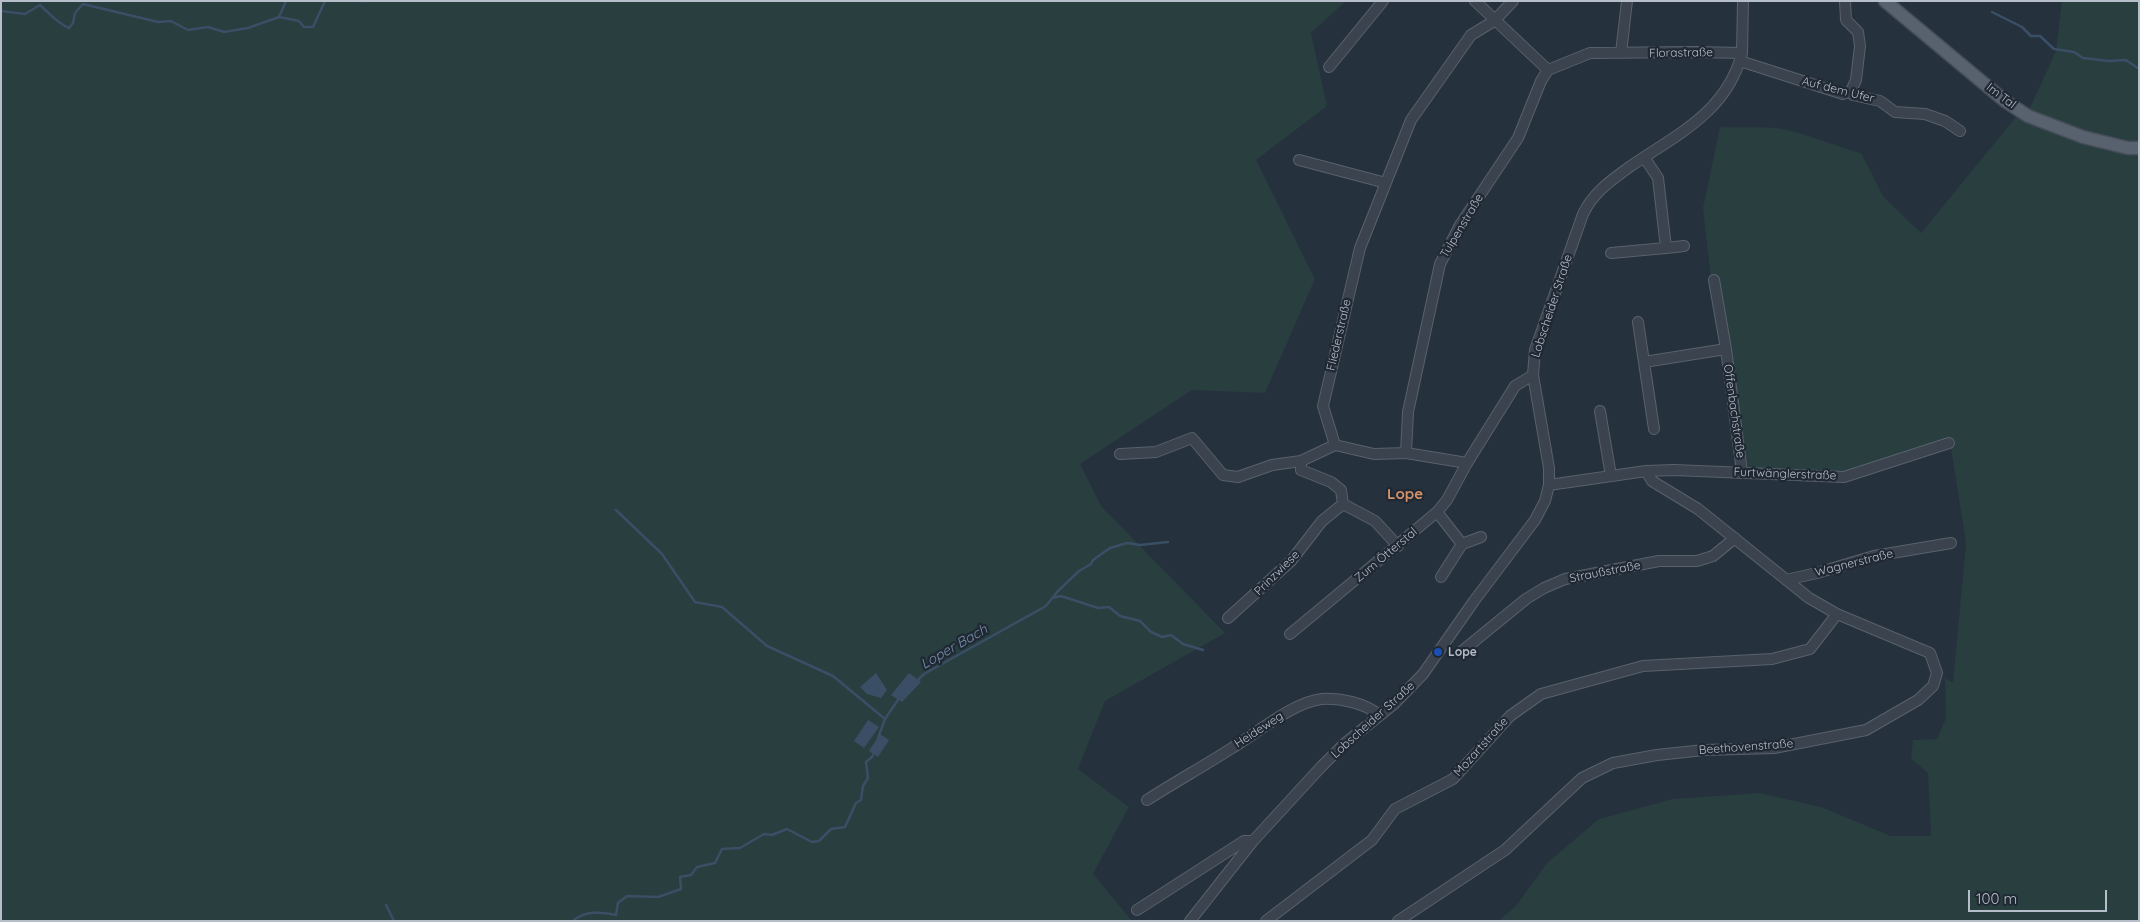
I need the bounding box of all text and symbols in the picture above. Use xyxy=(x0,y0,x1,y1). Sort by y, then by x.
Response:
street label: Florastraße xyxy=(1649,45,1713,61)
street label: Auf dem Ufer xyxy=(1800,74,1876,106)
street label: Im Tal xyxy=(1983,80,2019,112)
street label: Tulpenstraße xyxy=(1437,191,1487,261)
street label: Lobscheider Straße xyxy=(1529,253,1575,359)
street label: Fliederstraße xyxy=(1324,298,1354,372)
street label: Offenbachstraße xyxy=(1720,363,1748,459)
street label: Furtwänglerstraße xyxy=(1733,465,1837,483)
district label: Lope xyxy=(1387,485,1423,503)
street label: Zum Ötterstal xyxy=(1352,525,1420,585)
street label: Wagnerstraße xyxy=(1813,546,1895,580)
street label: Prinzwiese xyxy=(1251,547,1303,599)
street label: Straußstraße xyxy=(1568,558,1642,586)
water label: Loper Bach xyxy=(918,621,990,673)
place label: Lope xyxy=(1448,645,1477,659)
marker: Lope xyxy=(1432,646,1444,658)
street label: Lobscheider Straße xyxy=(1328,679,1418,761)
street label: Heideweg xyxy=(1232,709,1286,751)
street label: Mozartstraße xyxy=(1451,715,1511,779)
street label: Beethovenstraße xyxy=(1698,737,1794,757)
scale bar xyxy=(1970,880,2109,912)
text: 100 m xyxy=(1976,889,2017,908)

